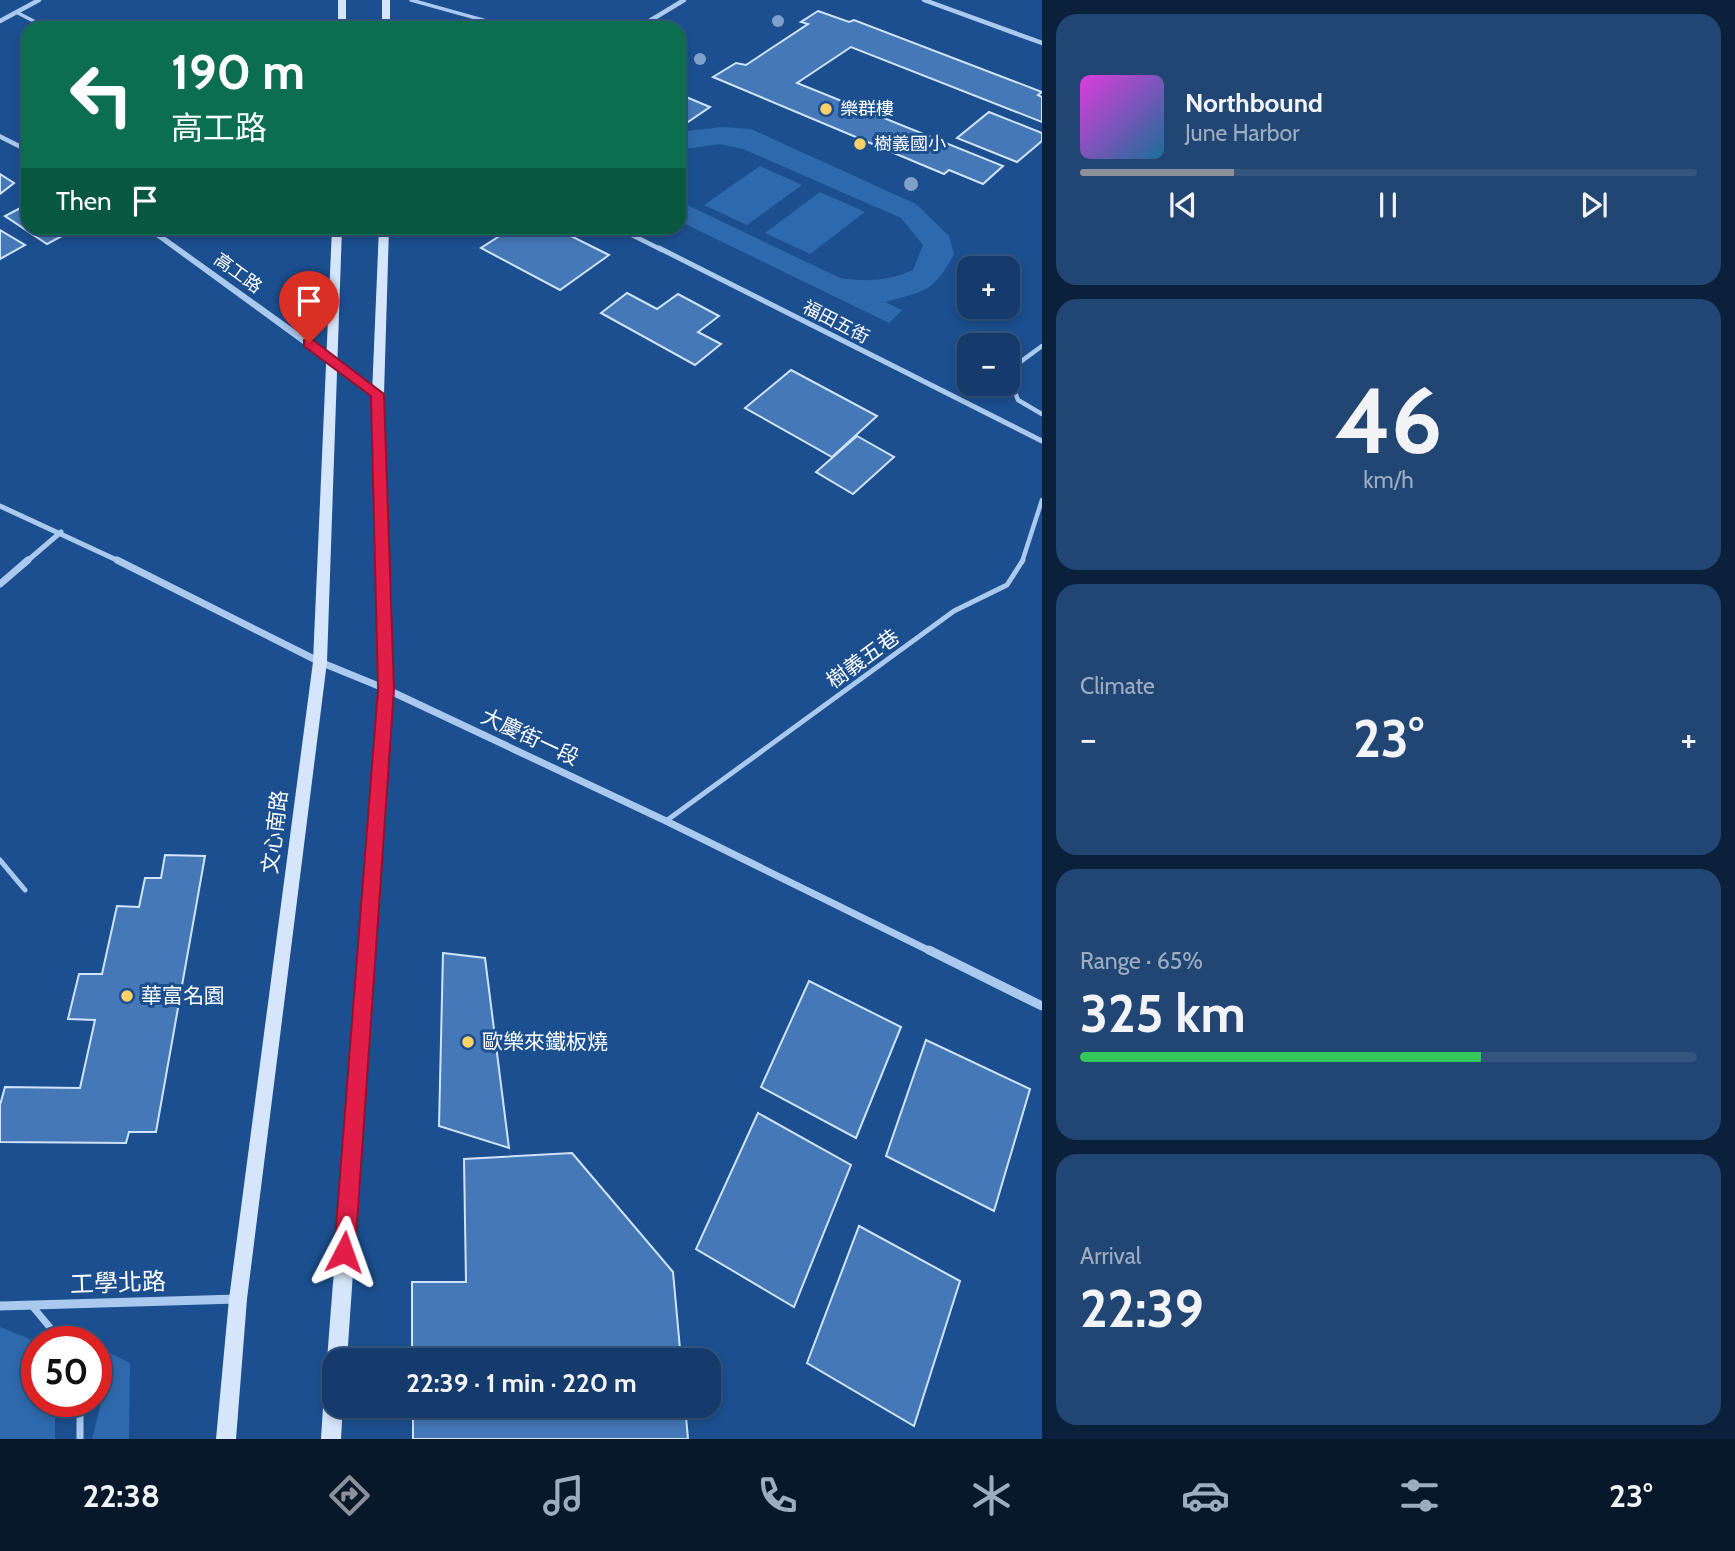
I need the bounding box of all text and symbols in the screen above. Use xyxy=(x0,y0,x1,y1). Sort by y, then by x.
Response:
text: 190 m xyxy=(171,42,305,101)
icon: left xyxy=(56,49,147,140)
text: Northbound xyxy=(1185,87,1323,119)
place label: 樂群樓 xyxy=(840,98,894,120)
marker: 樂群樓 xyxy=(818,101,834,117)
text: 高工路 xyxy=(171,108,267,147)
text: June Harbor xyxy=(1185,119,1299,147)
place label: 樹義國小 xyxy=(874,133,946,155)
marker: 樹義國小 xyxy=(852,136,868,152)
icon: arrive xyxy=(126,182,164,220)
text: Then xyxy=(56,185,112,217)
icon: previous xyxy=(1164,186,1202,224)
icon: pause xyxy=(1369,186,1407,224)
icon: next xyxy=(1575,186,1613,224)
street label: 高工路 xyxy=(210,248,266,298)
map controls xyxy=(957,256,1020,396)
button: + xyxy=(957,256,1020,319)
pin xyxy=(279,271,339,343)
icon: arrive xyxy=(290,282,328,320)
street label: 福田五街 xyxy=(799,296,873,348)
button: − xyxy=(957,333,1020,396)
text: 46 xyxy=(1335,365,1442,476)
text: km/h xyxy=(1363,466,1414,494)
street label: 樹義五巷 xyxy=(821,624,904,693)
text: Climate xyxy=(1080,672,1155,700)
street label: 大慶街一段 xyxy=(477,703,583,770)
text: 23° xyxy=(1353,707,1424,770)
text: − xyxy=(1080,715,1097,762)
text: + xyxy=(1680,715,1697,762)
street label: 文心南路 xyxy=(257,789,292,875)
text: Range · 65% xyxy=(1080,947,1203,975)
text: 325 km xyxy=(1080,982,1246,1045)
place label: 華富名園 xyxy=(141,983,225,1008)
marker: 華富名園 xyxy=(119,988,135,1004)
place label: 歐樂來鐵板燒 xyxy=(482,1029,608,1054)
marker: 歐樂來鐵板燒 xyxy=(460,1034,476,1050)
position arrow xyxy=(307,1215,381,1289)
text: Arrival xyxy=(1080,1242,1141,1270)
street label: 工學北路 xyxy=(70,1266,166,1299)
text: 22:39 xyxy=(1080,1277,1204,1340)
speed limit sign: 50 xyxy=(21,1326,112,1417)
text: 22:39 · 1 min · 220 m xyxy=(406,1367,637,1399)
icon: directions xyxy=(325,1471,374,1520)
icon: music xyxy=(539,1471,588,1520)
icon: phone xyxy=(753,1471,802,1520)
icon: climate xyxy=(967,1471,1016,1520)
icon: car xyxy=(1181,1471,1230,1520)
icon: filters xyxy=(1395,1471,1444,1520)
text: 22:38 xyxy=(83,1476,160,1515)
text: 23° xyxy=(1609,1476,1652,1515)

